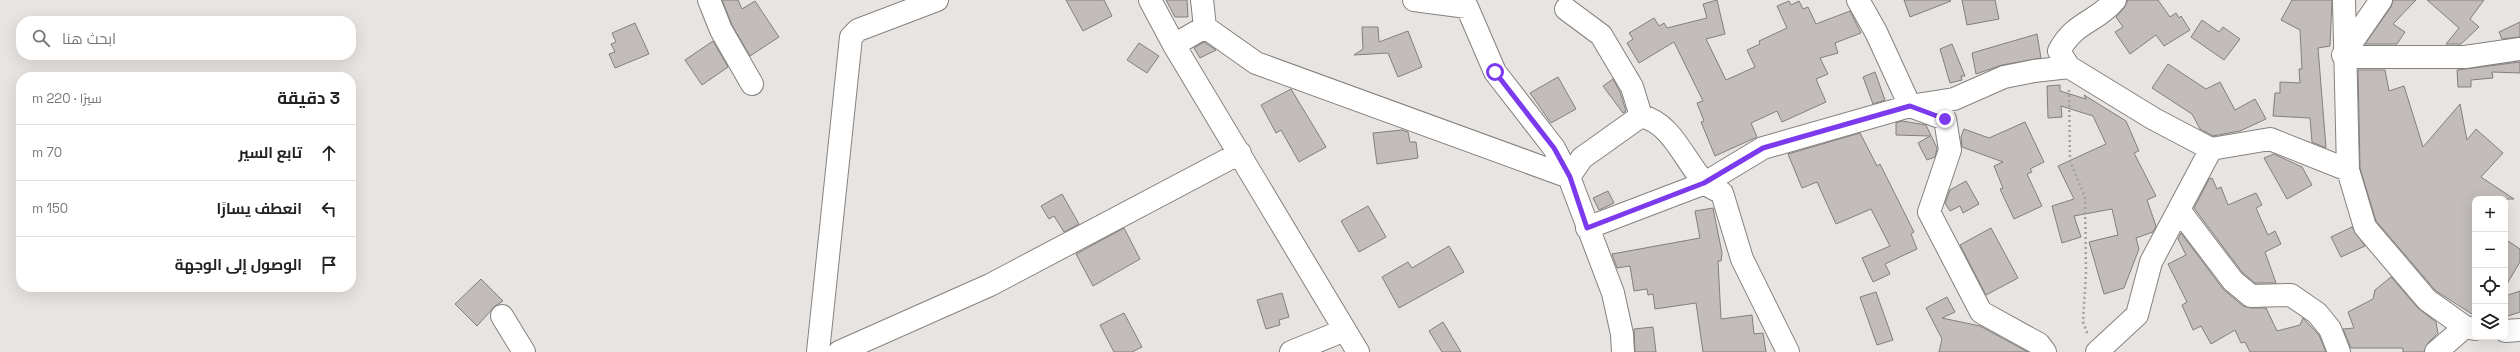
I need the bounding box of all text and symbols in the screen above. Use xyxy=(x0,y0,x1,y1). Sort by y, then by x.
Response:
search box xyxy=(16,16,356,60)
icon: search xyxy=(30,27,52,49)
text: ابحث هنا xyxy=(62,29,116,48)
route start xyxy=(1486,63,1504,81)
text: 3 دقيقة xyxy=(277,87,340,109)
text: سيرًا · 220 m xyxy=(32,90,102,107)
route end xyxy=(1936,110,1954,128)
icon: ahead xyxy=(318,142,340,164)
text: تابع السير xyxy=(239,143,302,162)
text: 70 m xyxy=(32,144,62,161)
map controls xyxy=(2472,196,2508,340)
button: + xyxy=(2472,196,2508,232)
icon: left xyxy=(318,198,340,220)
text: انعطف يسارًا xyxy=(216,199,302,218)
text: 150 m xyxy=(32,200,68,217)
button: − xyxy=(2472,232,2508,268)
icon: arrive xyxy=(318,254,340,276)
text: الوصول إلى الوجهة xyxy=(175,255,302,274)
button: locate xyxy=(2472,268,2508,304)
button: layers xyxy=(2472,304,2508,340)

